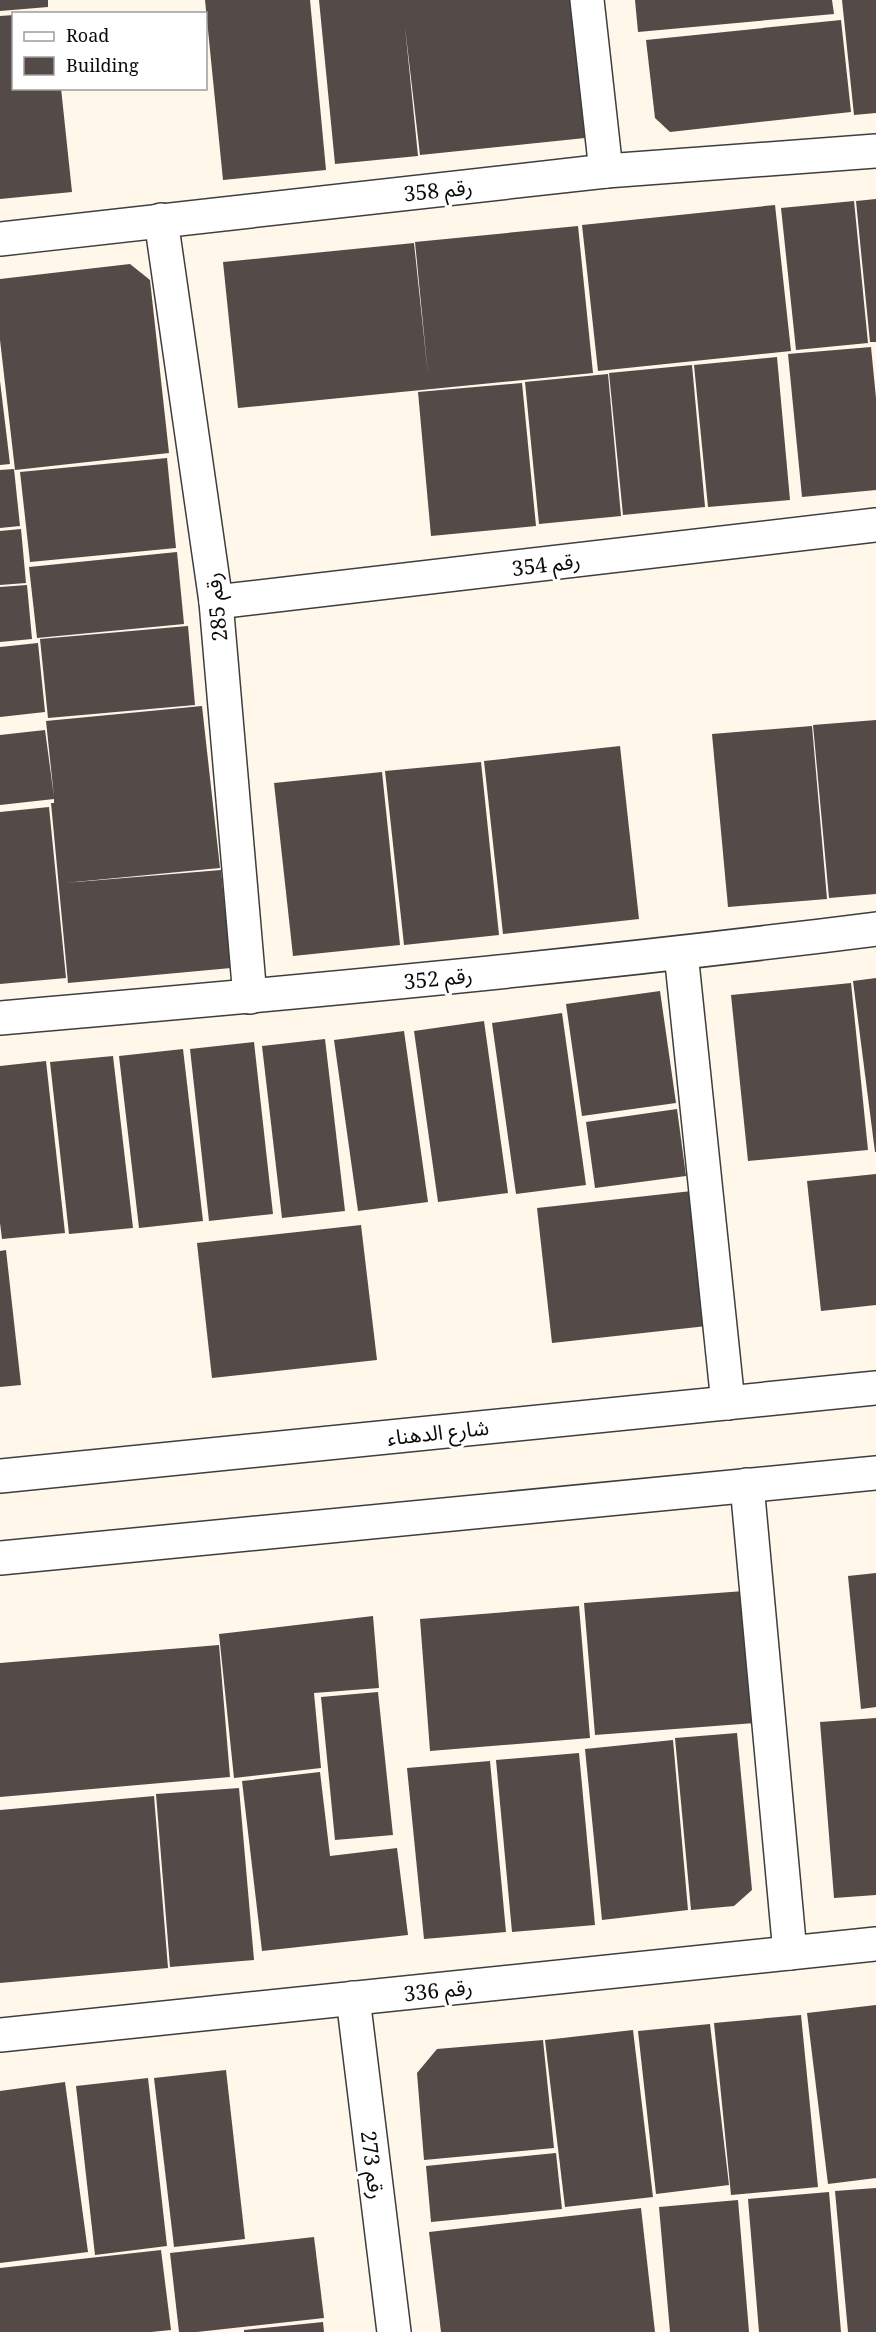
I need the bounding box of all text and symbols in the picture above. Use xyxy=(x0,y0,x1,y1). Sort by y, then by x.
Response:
legend xyxy=(12,12,207,90)
text: Road xyxy=(66,23,109,47)
text: Building xyxy=(66,53,139,77)
street label: رقم 358 xyxy=(402,172,474,210)
street label: رقم 354 xyxy=(510,546,582,584)
street label: رقم 285 xyxy=(198,571,236,643)
street label: رقم 352 xyxy=(402,960,474,998)
street label: شارع الدهناء xyxy=(386,1413,490,1453)
street label: رقم 336 xyxy=(402,1972,474,2010)
street label: رقم 273 xyxy=(353,2129,391,2201)

